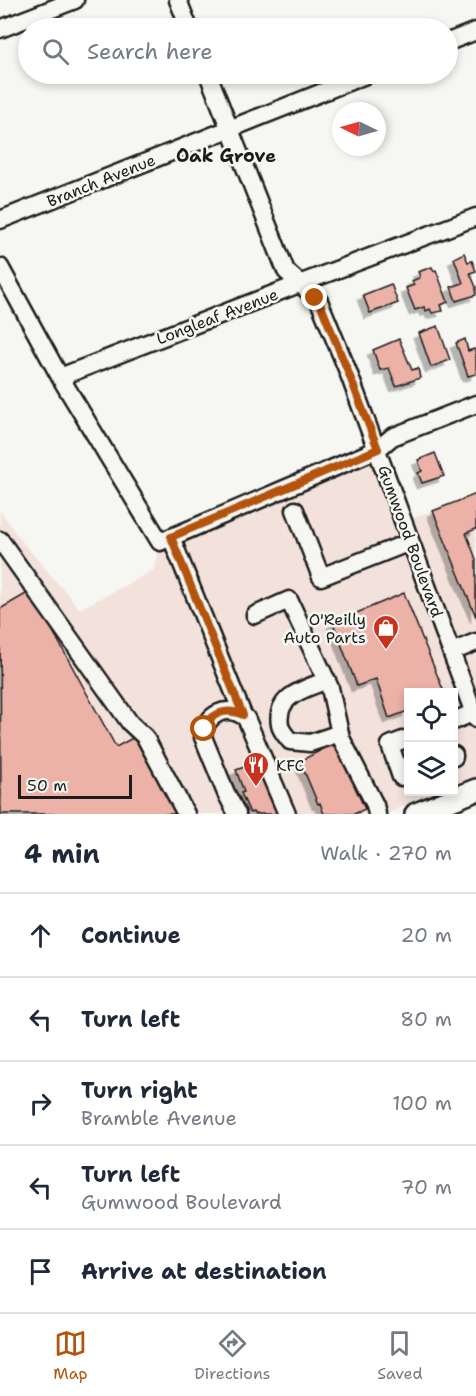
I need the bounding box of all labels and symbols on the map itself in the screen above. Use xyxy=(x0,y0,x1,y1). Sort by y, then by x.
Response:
north arrow xyxy=(332,102,386,156)
district label: Oak Grove xyxy=(176,144,276,168)
street label: Branch Avenue xyxy=(44,149,159,212)
street label: Longleaf Avenue xyxy=(153,284,281,349)
route end xyxy=(301,284,327,310)
street label: Gumwood Boulevard xyxy=(373,462,448,620)
place label: O'Reilly Auto Parts xyxy=(284,609,366,648)
shop icon: O'Reilly Auto Parts xyxy=(371,613,401,651)
route start xyxy=(190,715,216,741)
restaurant icon: KFC xyxy=(241,750,271,788)
place label: KFC xyxy=(276,755,305,776)
scale bar xyxy=(18,772,132,800)

